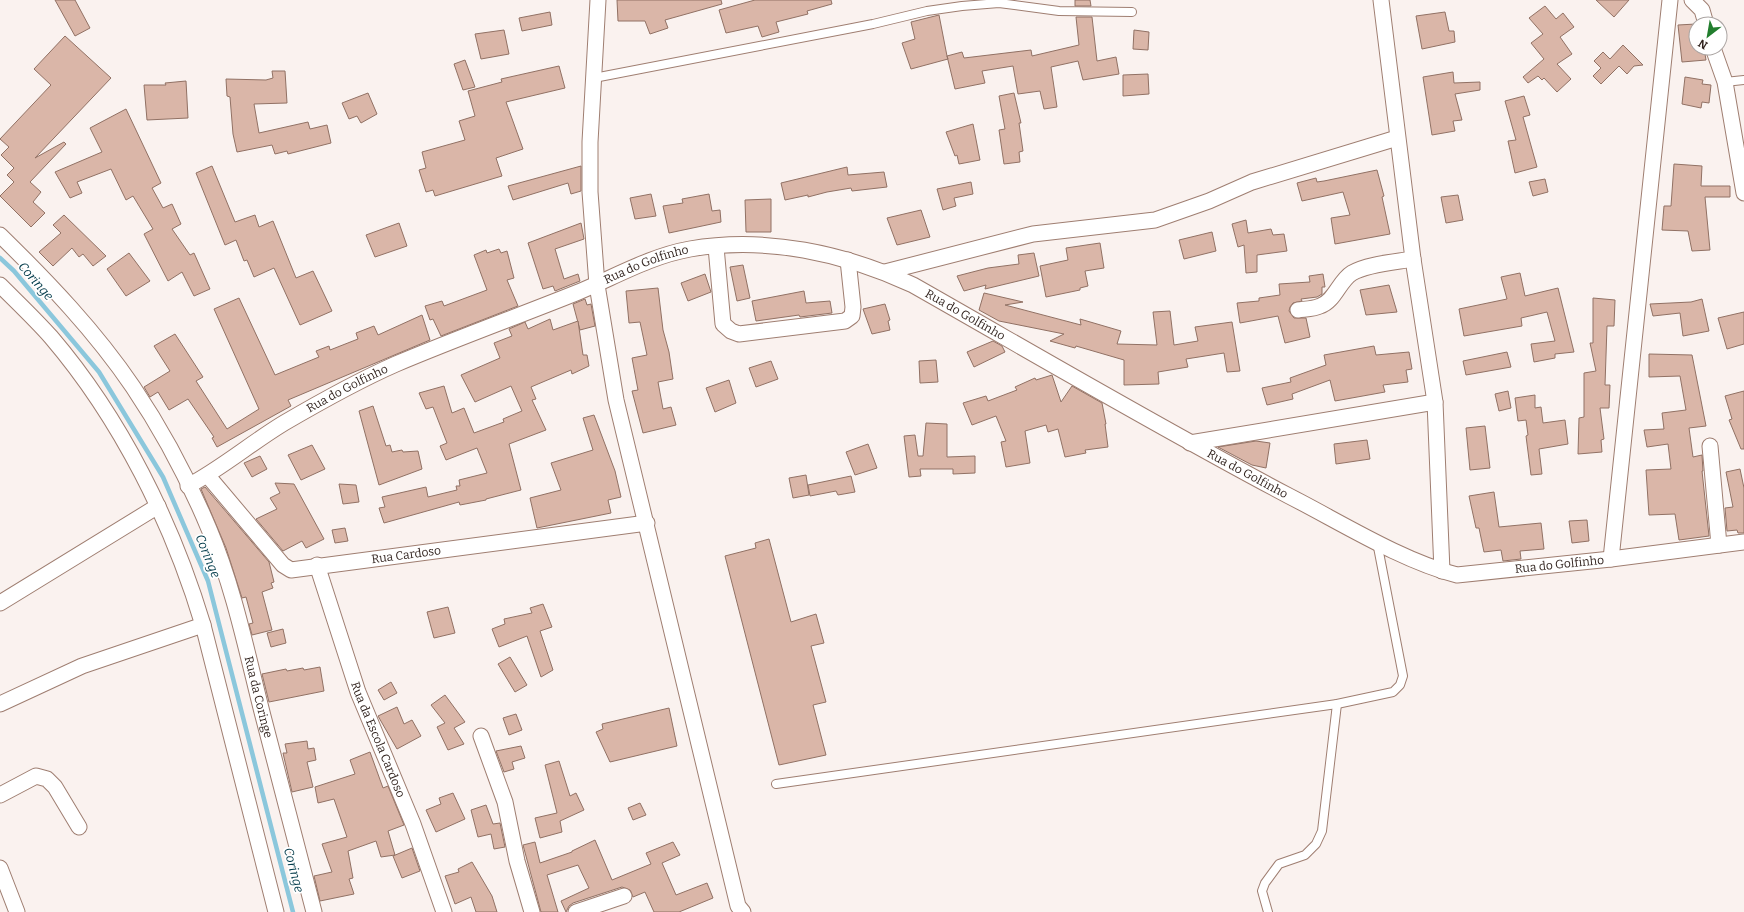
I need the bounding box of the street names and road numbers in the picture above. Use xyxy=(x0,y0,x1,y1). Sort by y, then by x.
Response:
street label: Rua do Golfinho xyxy=(602,242,690,287)
street label: Rua do Golfinho xyxy=(923,287,1008,343)
street label: Rua do Golfinho xyxy=(304,362,390,415)
street label: Rua do Golfinho xyxy=(1205,446,1290,501)
street label: Rua Cardoso xyxy=(371,543,442,566)
street label: Rua do Golfinho xyxy=(1514,553,1605,576)
street label: Rua da Coringe xyxy=(242,655,275,739)
street label: Rua da Escola Cardoso xyxy=(348,680,408,800)

